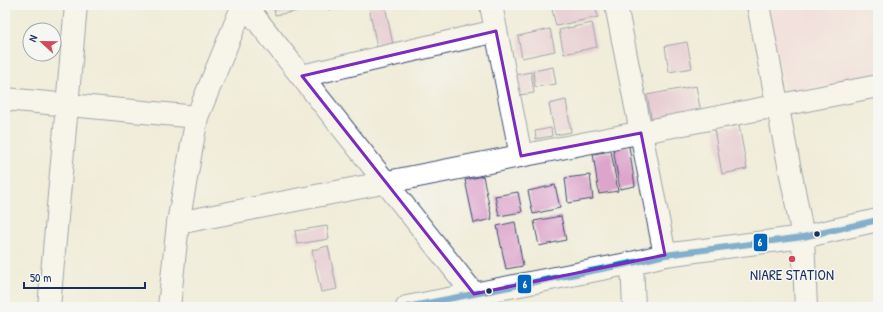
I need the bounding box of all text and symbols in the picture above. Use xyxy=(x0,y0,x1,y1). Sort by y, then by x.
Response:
north arrow xyxy=(22,22,62,62)
text: N xyxy=(25,33,40,44)
unlabelled marker xyxy=(812,229,822,239)
line badge: 6 xyxy=(753,233,768,252)
text: 6 xyxy=(758,235,763,249)
marker: NIARE STATION xyxy=(787,254,797,264)
scale bar xyxy=(24,264,145,290)
place label: NIARE STATION xyxy=(750,264,834,285)
text: 50 m xyxy=(30,269,51,286)
line badge: 6 xyxy=(517,274,532,294)
text: 6 xyxy=(523,277,528,291)
unlabelled marker xyxy=(484,286,494,296)

